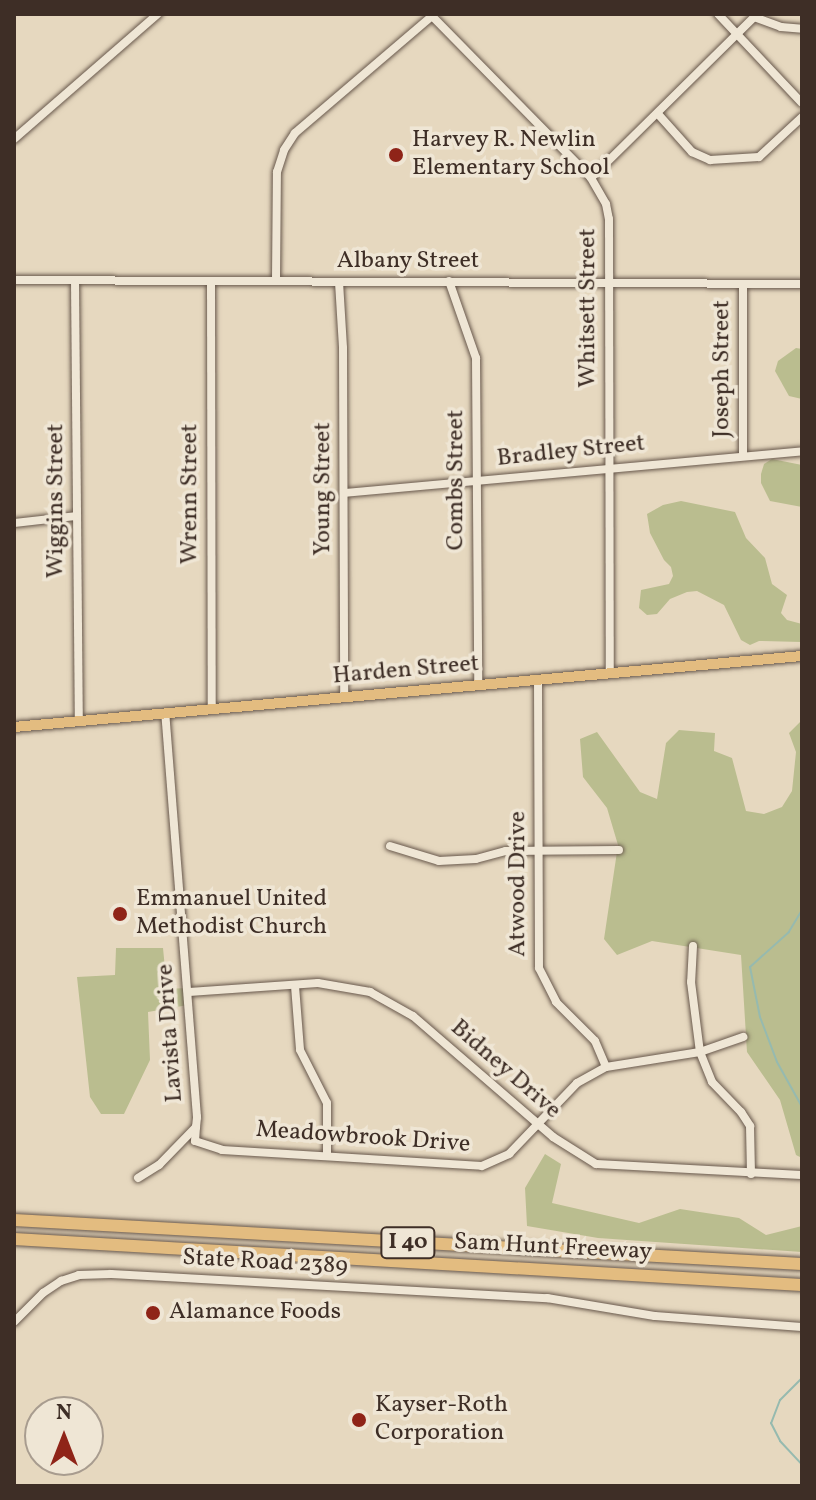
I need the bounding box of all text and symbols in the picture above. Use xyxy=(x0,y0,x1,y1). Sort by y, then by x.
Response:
place label: Harvey R. Newlin Elementary School xyxy=(412,127,610,183)
marker: Harvey R. Newlin Elementary School xyxy=(387,146,405,164)
street label: Whitsett Street xyxy=(575,228,603,388)
street label: Albany Street xyxy=(336,248,480,276)
street label: Joseph Street xyxy=(709,300,737,438)
street label: Combs Street xyxy=(443,410,471,550)
street label: Young Street xyxy=(310,422,338,556)
street label: Wiggins Street xyxy=(43,424,71,578)
street label: Wrenn Street xyxy=(177,424,205,564)
street label: Bradley Street xyxy=(495,430,647,474)
street label: Harden Street xyxy=(332,650,480,692)
street label: Atwood Drive xyxy=(505,811,533,957)
place label: Emmanuel United Methodist Church xyxy=(136,886,327,942)
marker: Emmanuel United Methodist Church xyxy=(111,905,129,923)
street label: Lavista Drive xyxy=(152,963,190,1103)
street label: Bidney Drive xyxy=(444,1014,566,1126)
street label: Meadowbrook Drive xyxy=(255,1116,471,1160)
road number: I 40 xyxy=(380,1225,436,1261)
street label: Sam Hunt Freeway xyxy=(453,1228,653,1268)
street label: State Road 2389 xyxy=(181,1244,349,1282)
place label: Alamance Foods xyxy=(169,1299,341,1327)
marker: Alamance Foods xyxy=(144,1304,162,1322)
place label: Kayser-Roth Corporation xyxy=(375,1392,508,1448)
north arrow xyxy=(24,1396,104,1476)
text: N xyxy=(56,1398,72,1429)
marker: Kayser-Roth Corporation xyxy=(350,1411,368,1429)

